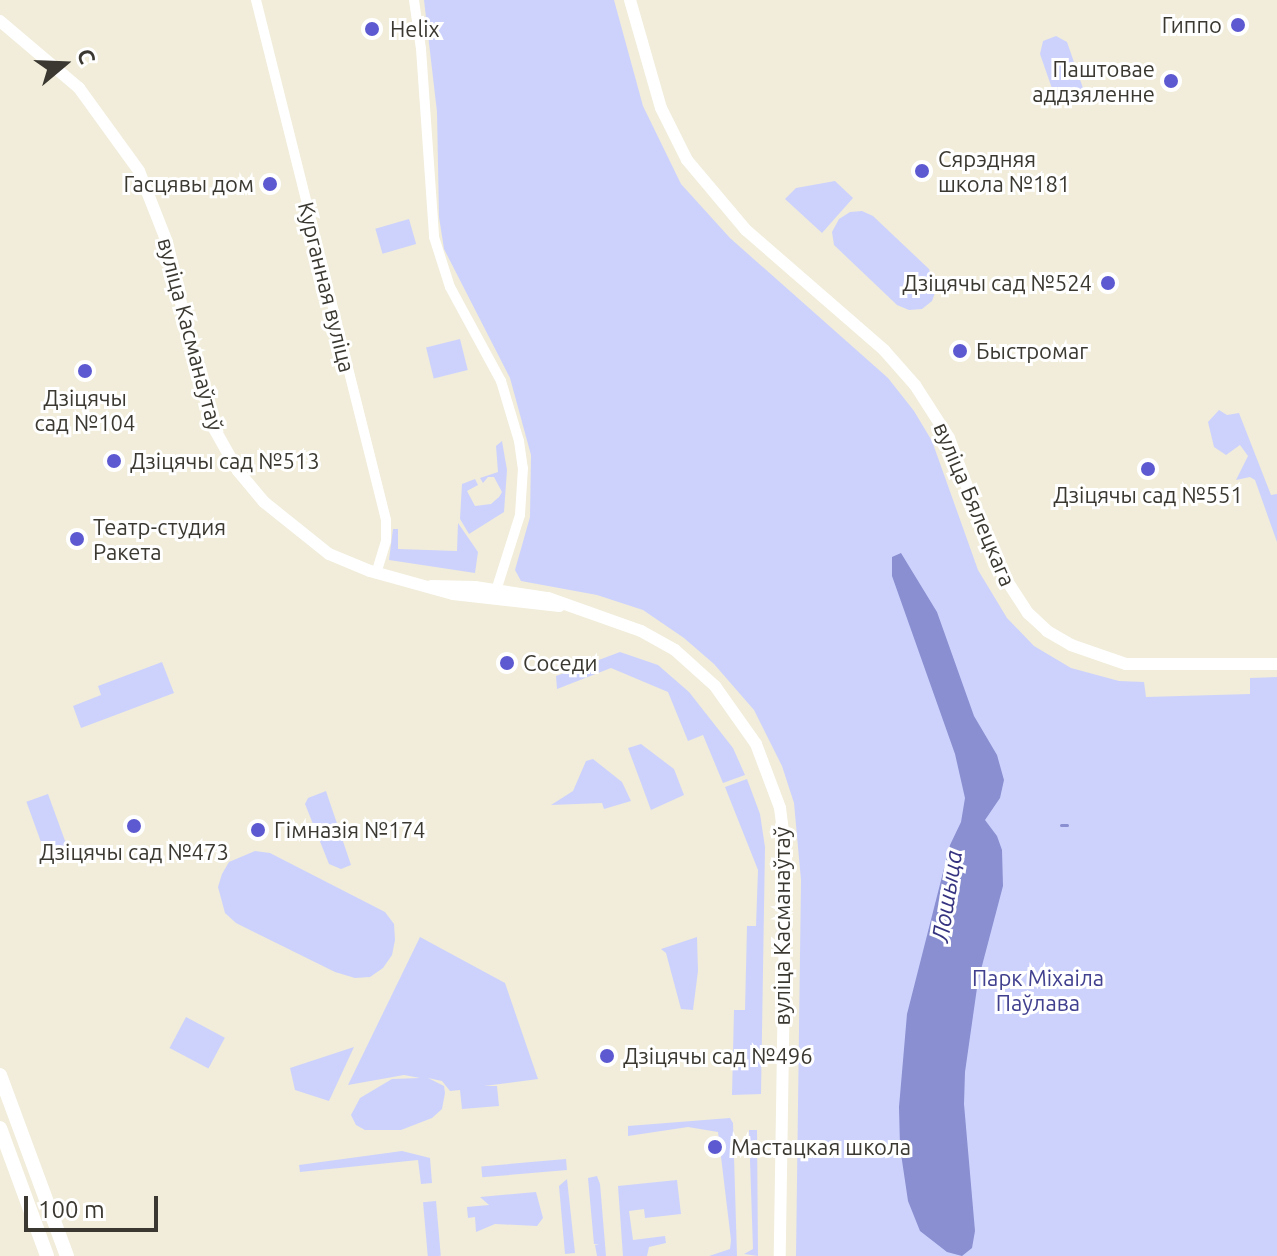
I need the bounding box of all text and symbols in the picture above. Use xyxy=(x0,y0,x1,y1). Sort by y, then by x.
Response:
place label: Гиппо xyxy=(1162,12,1222,38)
place label: Helix xyxy=(390,16,440,42)
marker: Гиппо xyxy=(1229,16,1247,34)
marker: Helix xyxy=(361,18,383,40)
north arrow xyxy=(24,24,104,104)
text: С xyxy=(73,45,101,67)
place label: Паштовае аддзяленне xyxy=(1032,55,1155,106)
marker: Паштовае аддзяленне xyxy=(1162,72,1180,90)
place label: Сярэдняя школа №181 xyxy=(938,145,1070,196)
marker: Сярэдняя школа №181 xyxy=(913,162,931,180)
place label: Гасцявы дом xyxy=(123,171,254,197)
marker: Гасцявы дом xyxy=(261,175,279,193)
street label: Курганная вуліца xyxy=(293,199,361,375)
street label: вуліца Касманаўтаў xyxy=(153,235,229,433)
place label: Дзіцячы сад №524 xyxy=(902,270,1092,296)
marker: Дзіцячы сад №524 xyxy=(1099,274,1117,292)
place label: Быстромаг xyxy=(976,338,1088,364)
marker: Быстромаг xyxy=(951,342,969,360)
marker: Дзіцячы сад №104 xyxy=(76,362,94,380)
place label: Дзіцячы сад №104 xyxy=(35,384,135,436)
street label: вуліца Бялецкага xyxy=(929,418,1021,590)
place label: Дзіцячы сад №513 xyxy=(130,448,320,474)
marker: Дзіцячы сад №513 xyxy=(105,452,123,470)
marker: Дзіцячы сад №551 xyxy=(1139,460,1157,478)
place label: Дзіцячы сад №551 xyxy=(1053,482,1243,508)
place label: Театр-студия Ракета xyxy=(93,513,226,564)
marker: Театр-студия Ракета xyxy=(68,530,86,548)
place label: Соседи xyxy=(523,650,598,676)
marker: Соседи xyxy=(498,654,516,672)
marker: Дзіцячы сад №473 xyxy=(125,817,143,835)
place label: Гімназія №174 xyxy=(274,817,425,843)
marker: Гімназія №174 xyxy=(249,821,267,839)
street label: вуліца Касманаўтаў xyxy=(769,827,795,1025)
place label: Дзіцячы сад №473 xyxy=(39,839,229,865)
water label: Лошыца xyxy=(926,848,968,944)
park label: Парк Міхаіла Паўлава xyxy=(972,964,1104,1016)
place label: Дзіцячы сад №496 xyxy=(623,1043,813,1069)
marker: Дзіцячы сад №496 xyxy=(598,1047,616,1065)
place label: Мастацкая школа xyxy=(731,1134,911,1160)
marker: Мастацкая школа xyxy=(706,1138,724,1156)
scale bar xyxy=(28,1180,162,1230)
text: 100 m xyxy=(38,1196,105,1223)

